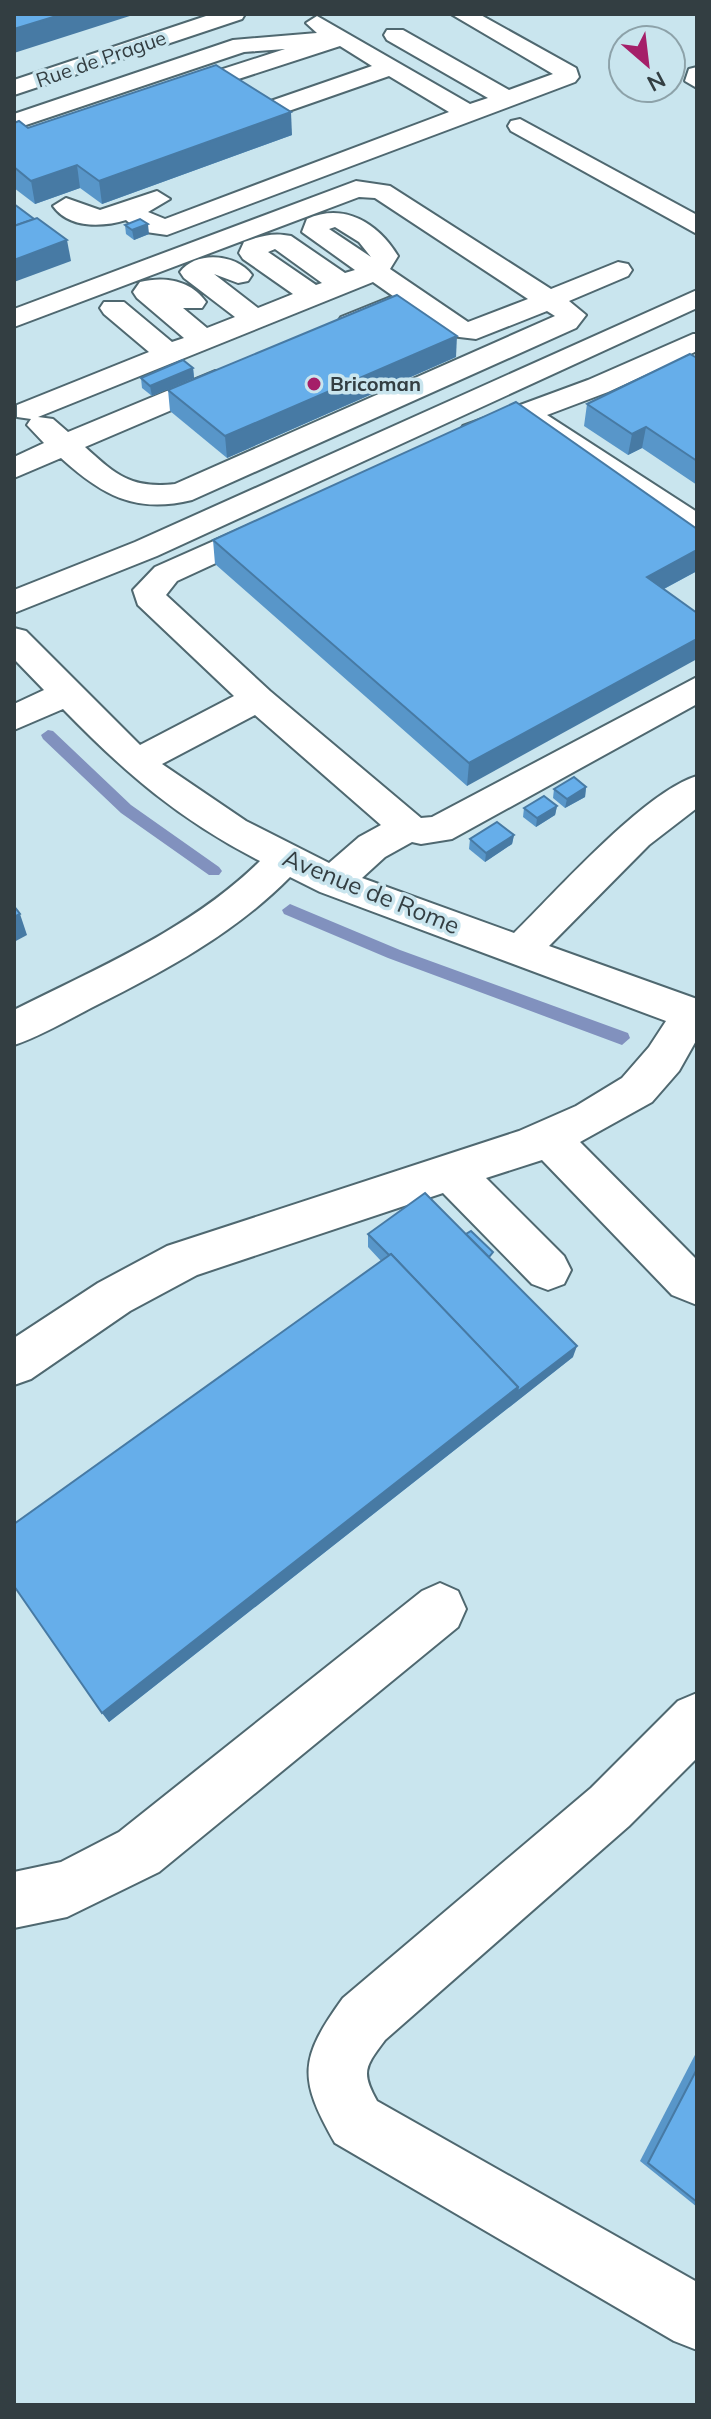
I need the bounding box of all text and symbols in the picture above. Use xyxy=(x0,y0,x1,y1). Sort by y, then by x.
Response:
north arrow xyxy=(607,24,687,104)
street label: Rue de Prague xyxy=(32,25,169,92)
text: N xyxy=(642,65,670,98)
place label: Bricoman xyxy=(330,371,421,396)
marker: Bricoman xyxy=(305,375,323,393)
street label: Avenue de Rome xyxy=(279,842,464,940)

